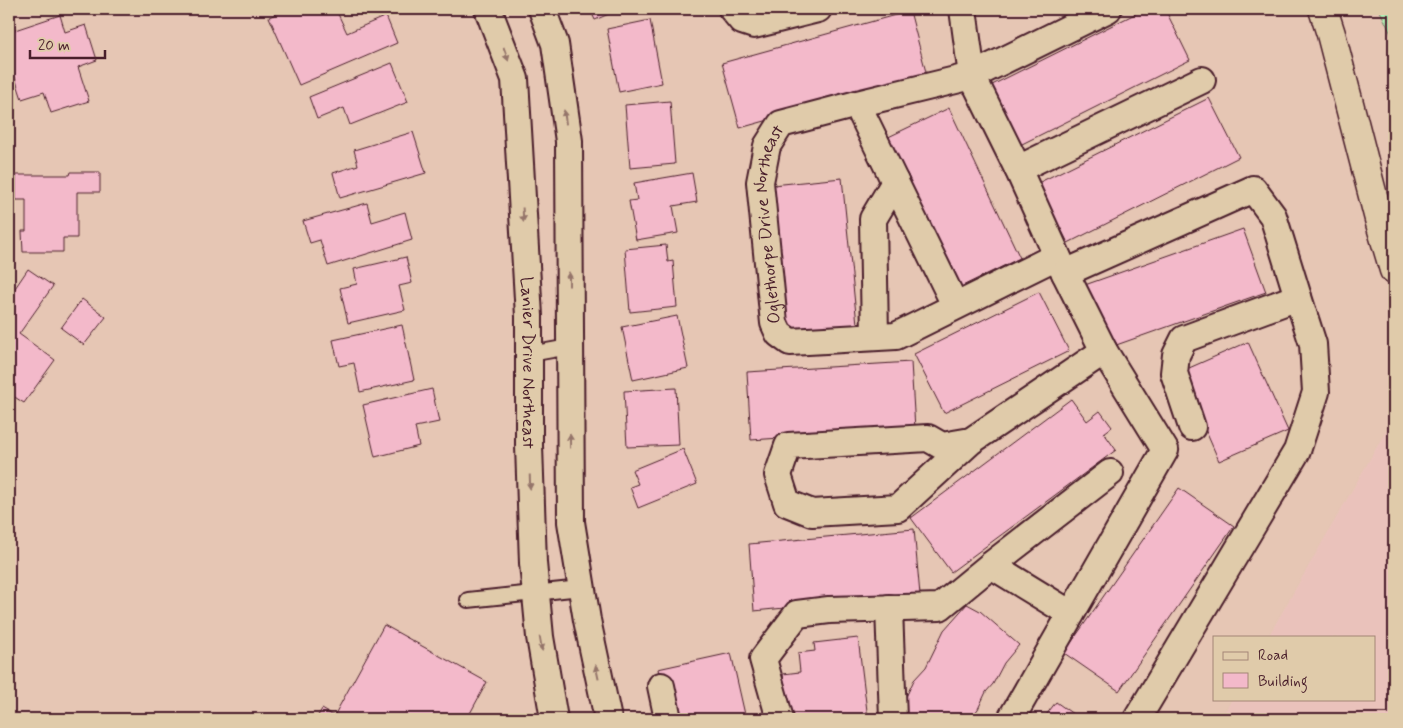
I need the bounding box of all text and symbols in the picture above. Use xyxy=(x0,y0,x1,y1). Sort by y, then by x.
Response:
scale bar xyxy=(30,28,105,60)
text: 20 m xyxy=(38,36,70,56)
one-way arrow xyxy=(502,47,510,62)
one-way arrow xyxy=(561,108,569,124)
street label: Oglethorpe Drive Northeast xyxy=(749,120,791,325)
one-way arrow xyxy=(520,207,528,223)
one-way arrow xyxy=(565,271,573,287)
street label: Lanier Drive Northeast xyxy=(514,276,540,449)
one-way arrow xyxy=(566,433,574,449)
one-way arrow xyxy=(526,474,534,490)
one-way arrow xyxy=(538,636,546,652)
legend xyxy=(1213,636,1376,700)
text: Road xyxy=(1258,646,1288,666)
one-way arrow xyxy=(593,663,601,679)
text: Building xyxy=(1258,672,1308,693)

